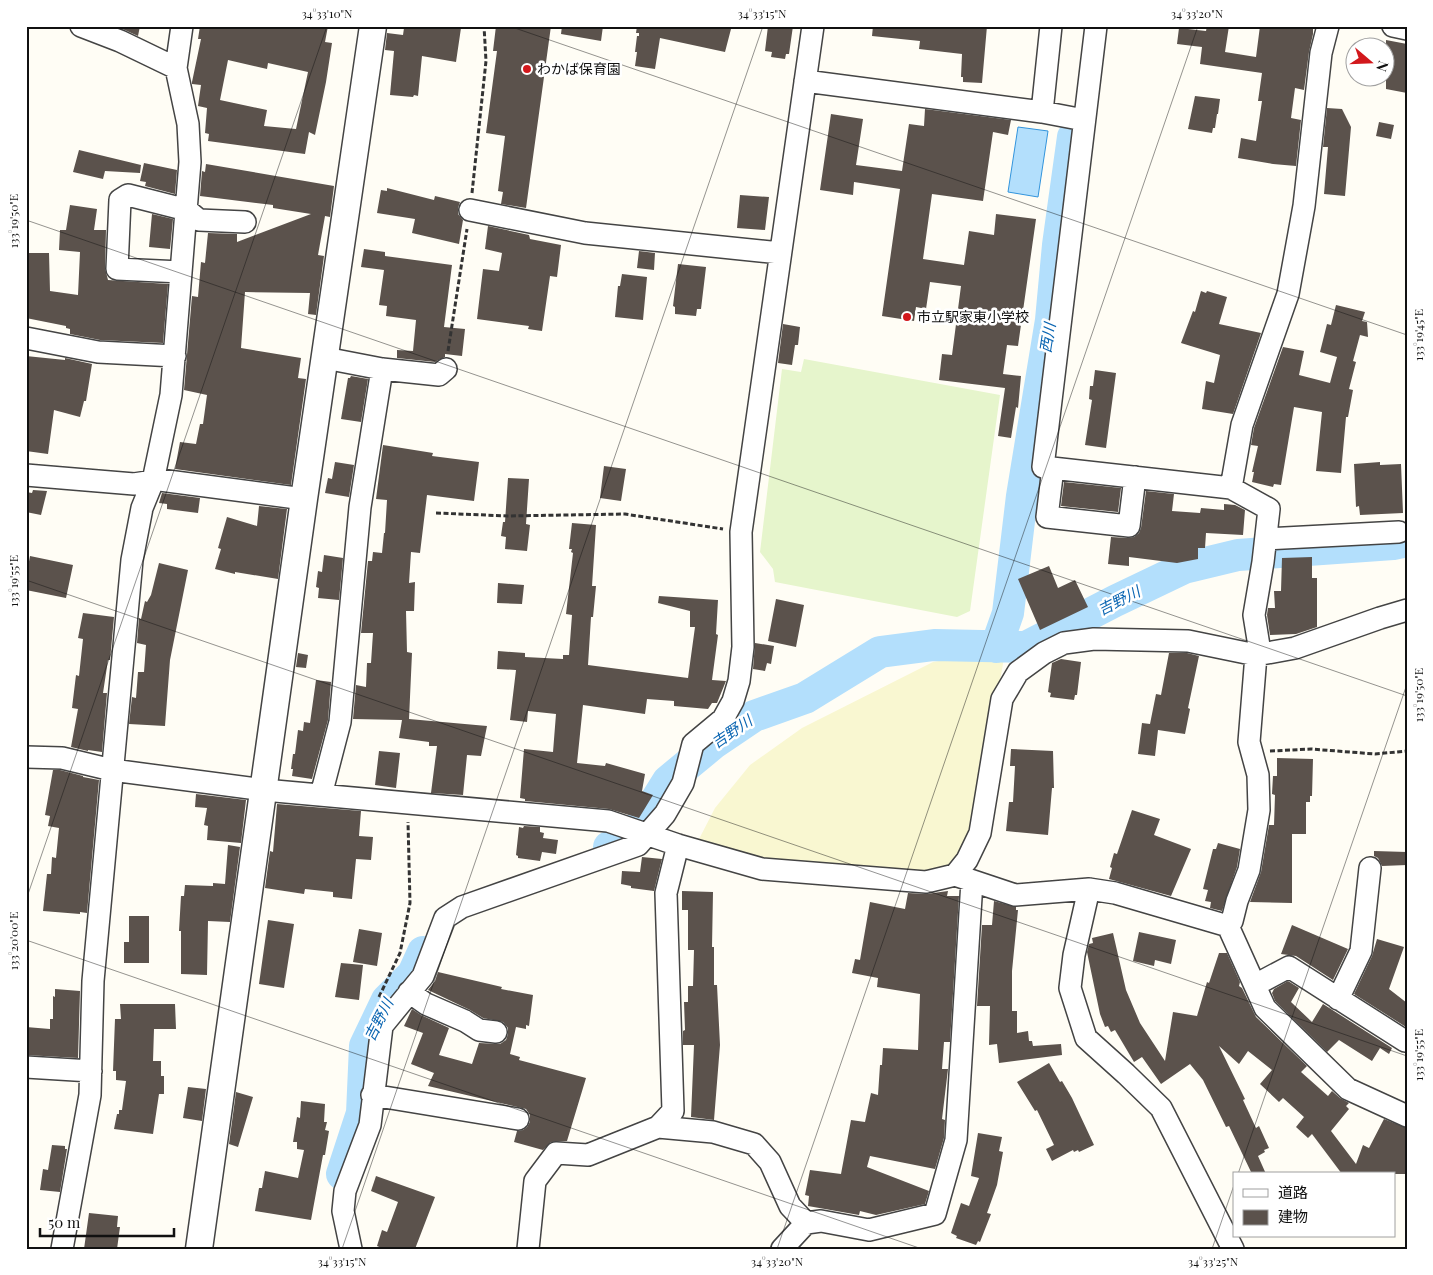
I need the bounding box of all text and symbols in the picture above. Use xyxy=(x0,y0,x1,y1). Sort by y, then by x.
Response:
text: 34°33'10"N xyxy=(301,5,353,21)
text: 34°33'15"N xyxy=(738,5,787,21)
text: 34°33'20"N xyxy=(1171,5,1224,21)
north arrow xyxy=(1346,38,1396,88)
place label: わかば保育園 xyxy=(537,59,621,78)
text: N xyxy=(1372,59,1393,74)
marker: わかば保育園 xyxy=(521,63,533,75)
text: 133°19'50"E xyxy=(5,194,21,248)
place label: 市立駅家東小学校 xyxy=(917,307,1029,326)
text: 133°19'45"E xyxy=(1410,309,1426,361)
marker: 市立駅家東小学校 xyxy=(901,311,913,323)
water label: 西川 xyxy=(1035,319,1060,354)
text: 133°19'55"E xyxy=(5,555,21,607)
water label: 吉野川 xyxy=(1094,580,1145,619)
text: 133°19'50"E xyxy=(1410,668,1426,722)
water label: 吉野川 xyxy=(707,709,757,752)
text: 133°20'00"E xyxy=(5,912,21,970)
water label: 吉野川 xyxy=(359,993,398,1044)
text: 133°19'55"E xyxy=(1410,1029,1426,1081)
legend xyxy=(1233,1172,1396,1238)
text: 道路 xyxy=(1278,1182,1308,1202)
scale bar xyxy=(40,1205,174,1237)
text: 建物 xyxy=(1278,1206,1308,1226)
text: 50 m xyxy=(48,1212,81,1232)
text: 34°33'15"N xyxy=(318,1253,367,1269)
text: 34°33'20"N xyxy=(751,1253,804,1269)
text: 34°33'25"N xyxy=(1188,1253,1239,1269)

